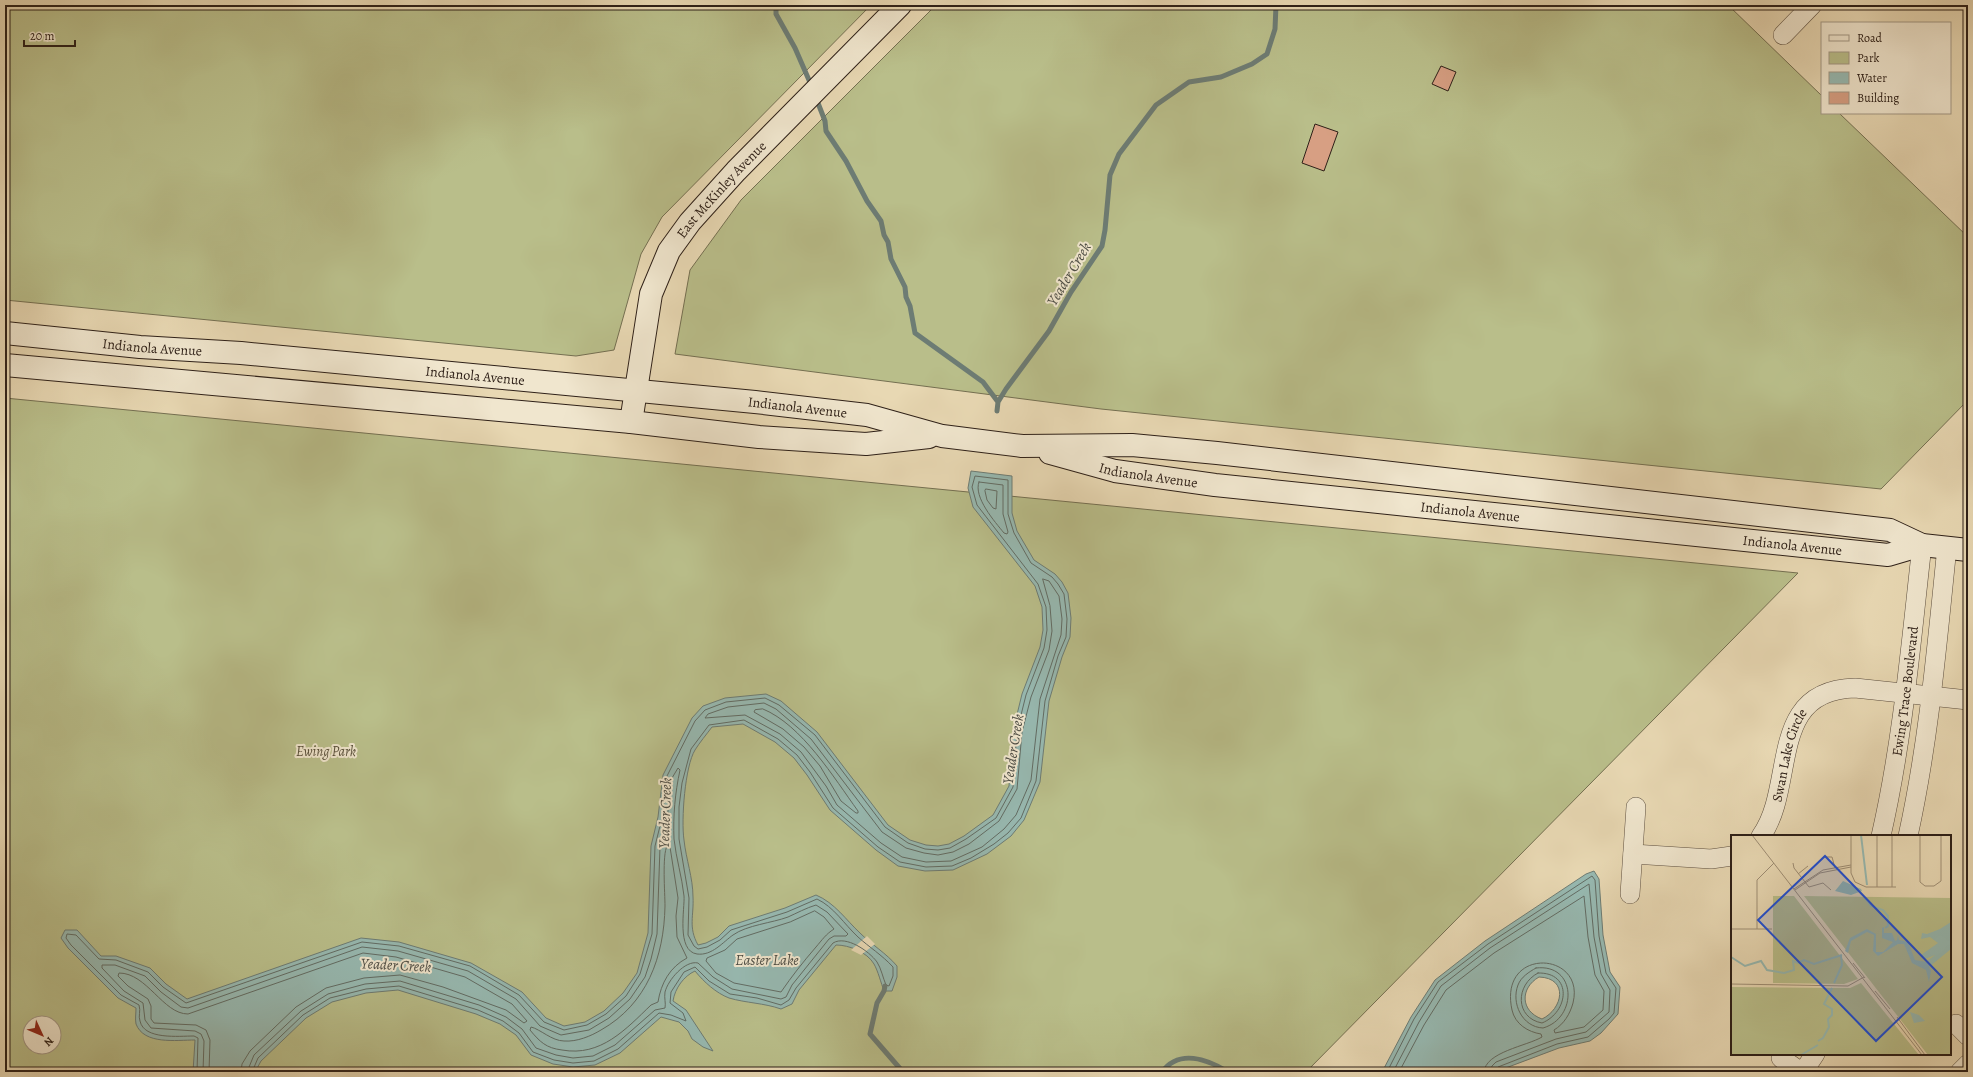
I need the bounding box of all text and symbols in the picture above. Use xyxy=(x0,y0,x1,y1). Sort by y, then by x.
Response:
scale bar xyxy=(24,22,75,48)
legend xyxy=(1821,22,1951,114)
text: 20 m xyxy=(30,28,54,44)
text: Road xyxy=(1857,30,1883,46)
text: Park xyxy=(1857,50,1880,66)
text: Water xyxy=(1856,70,1887,86)
text: Building xyxy=(1857,90,1899,106)
street label: East McKinley Avenue xyxy=(672,137,771,242)
water label: Yeader Creek xyxy=(1042,238,1096,309)
street label: Indianola Avenue xyxy=(102,334,203,361)
street label: Indianola Avenue xyxy=(424,362,526,390)
street label: Indianola Avenue xyxy=(747,392,848,423)
street label: Indianola Avenue xyxy=(1097,458,1199,492)
street label: Indianola Avenue xyxy=(1420,497,1521,527)
street label: Indianola Avenue xyxy=(1742,531,1843,560)
street label: Ewing Trace Boulevard xyxy=(1888,625,1923,757)
street label: Swan Lake Circle xyxy=(1767,705,1812,804)
water label: Yeader Creek xyxy=(998,712,1028,785)
park label: Ewing Park xyxy=(296,742,356,761)
water label: Yeader Creek xyxy=(654,777,676,849)
inset map xyxy=(1731,835,1951,1055)
water label: Easter Lake xyxy=(735,950,799,970)
water label: Yeader Creek xyxy=(360,953,432,977)
north arrow xyxy=(22,1015,62,1055)
text: N xyxy=(41,1034,57,1050)

